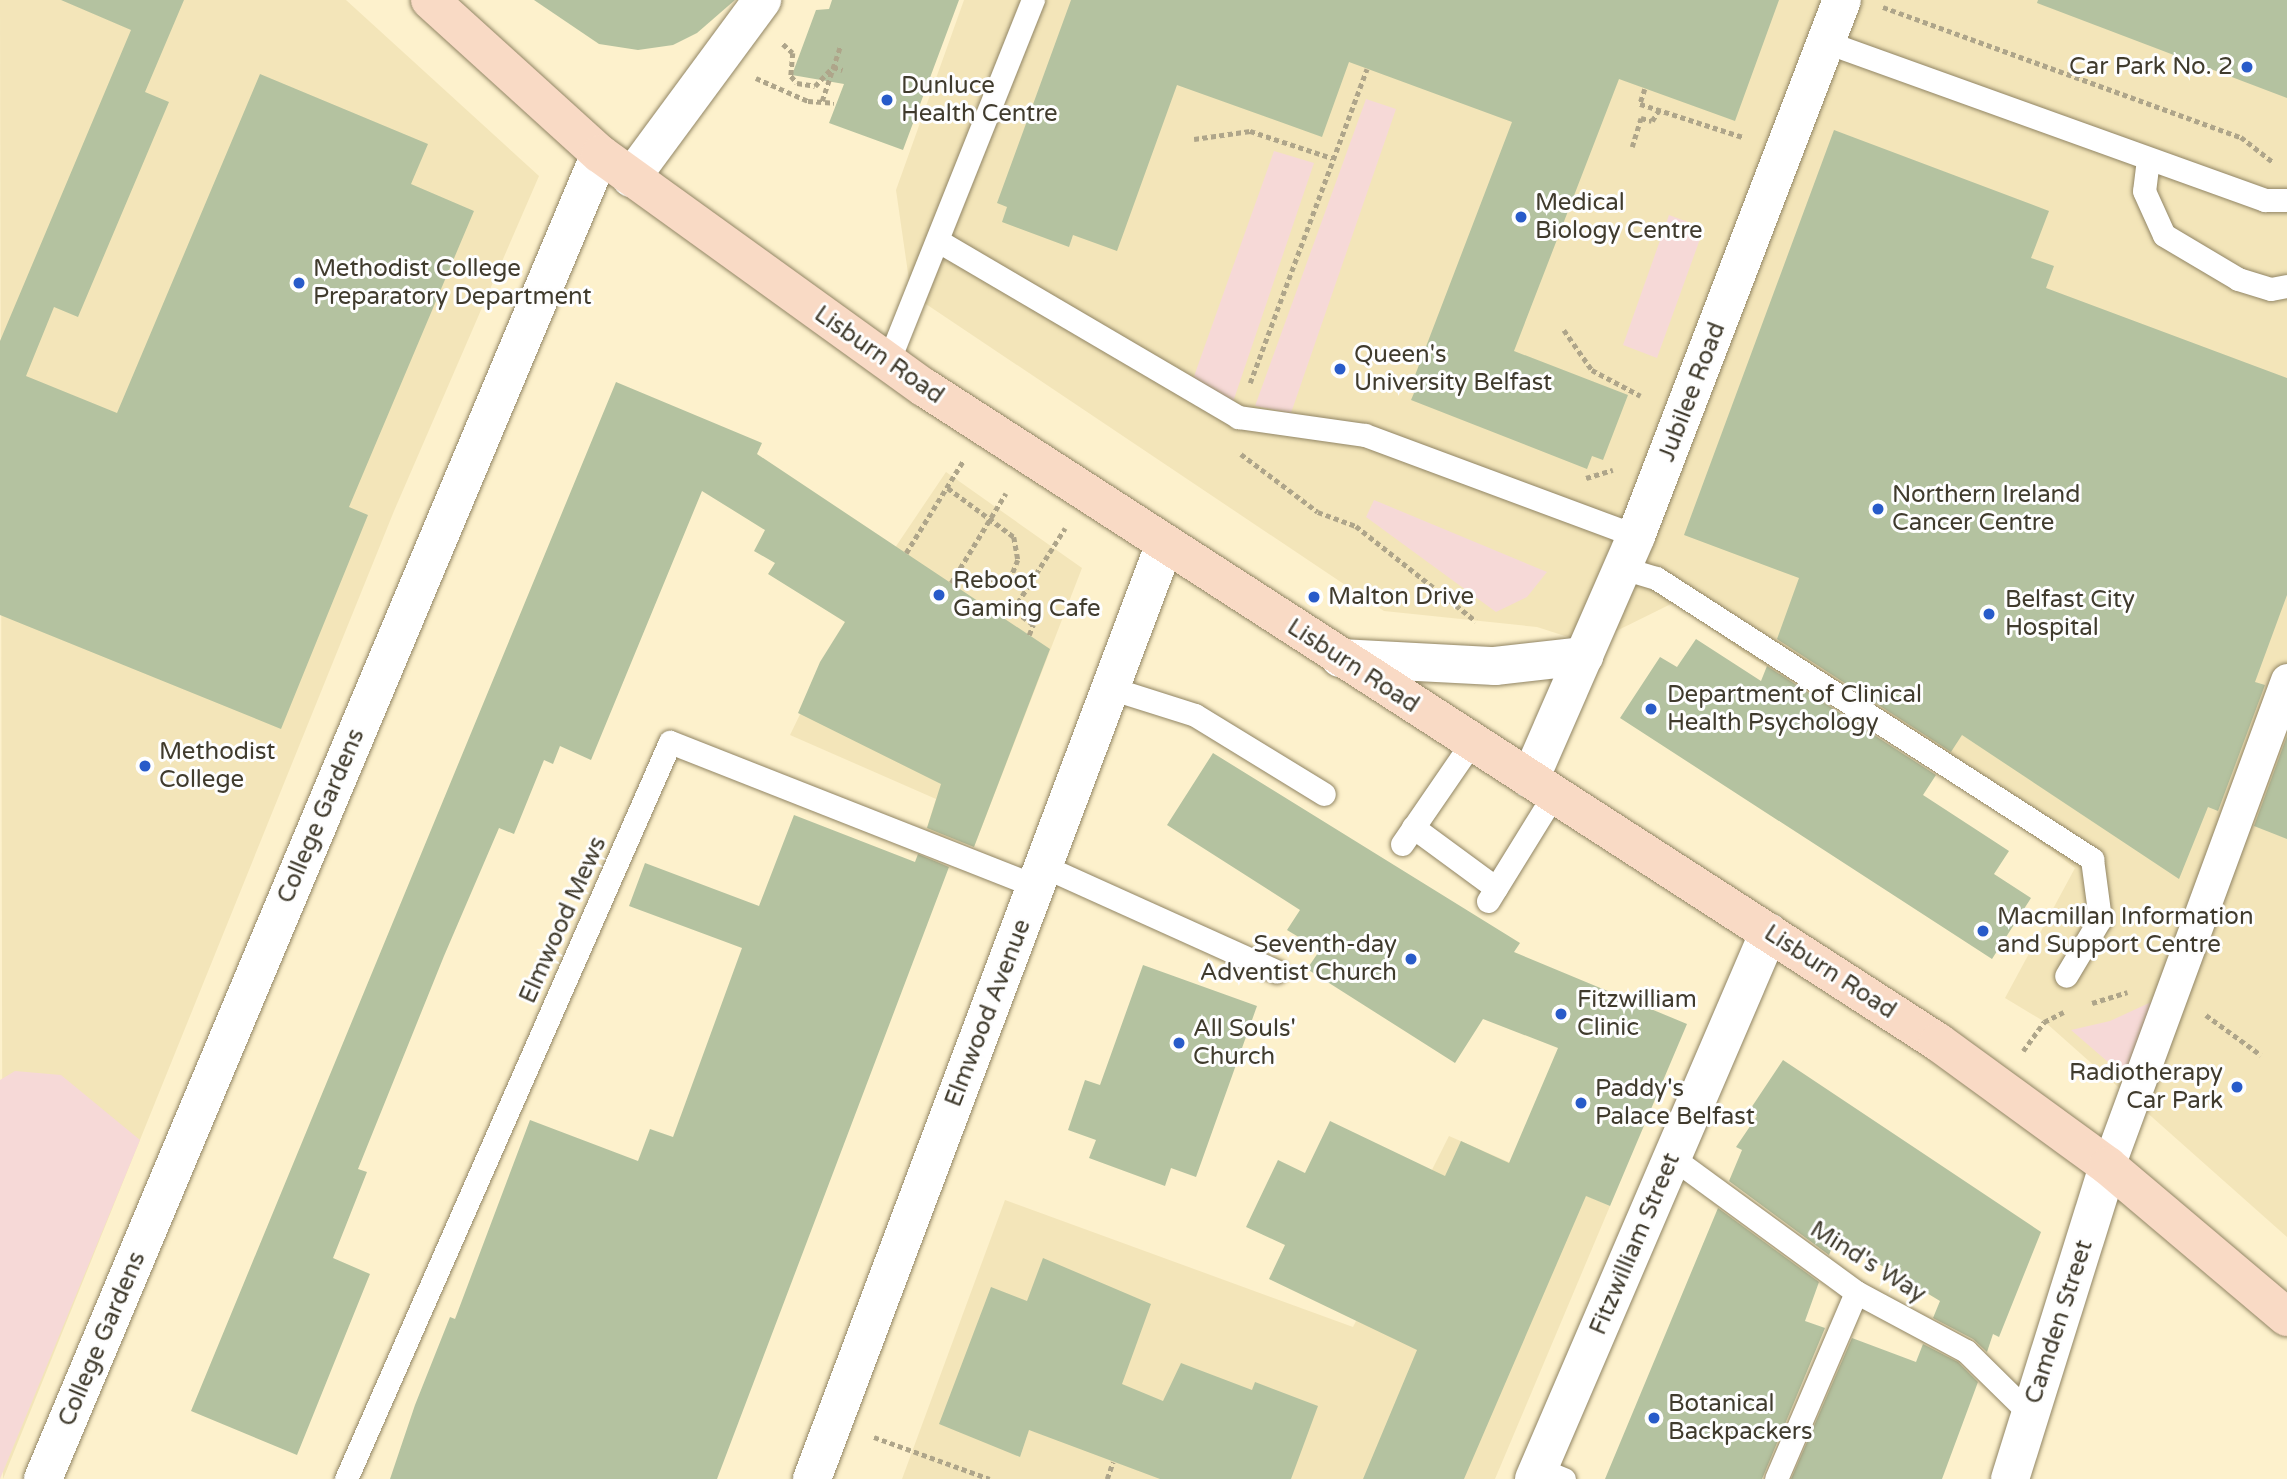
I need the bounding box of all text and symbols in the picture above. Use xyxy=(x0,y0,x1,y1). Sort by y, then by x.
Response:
place label: Car Park No. 2 xyxy=(2069,53,2233,81)
marker: Car Park No. 2 xyxy=(2239,59,2255,75)
place label: Dunluce Health Centre xyxy=(901,72,1058,128)
marker: Dunluce Health Centre xyxy=(879,92,895,108)
place label: Medical Biology Centre xyxy=(1535,189,1703,245)
marker: Medical Biology Centre xyxy=(1513,209,1529,225)
place label: Methodist College Preparatory Department xyxy=(313,255,592,311)
marker: Methodist College Preparatory Department xyxy=(291,275,307,291)
street label: Lisburn Road xyxy=(809,300,949,410)
street label: Jubilee Road xyxy=(1652,318,1732,466)
place label: Queen's University Belfast xyxy=(1354,341,1552,397)
marker: Queen's University Belfast xyxy=(1332,361,1348,377)
place label: Northern Ireland Cancer Centre xyxy=(1892,481,2080,537)
marker: Northern Ireland Cancer Centre xyxy=(1870,501,1886,517)
place label: Reboot Gaming Cafe xyxy=(953,567,1101,623)
place label: Malton Drive xyxy=(1328,583,1474,611)
place label: Belfast City Hospital xyxy=(2005,586,2135,642)
marker: Reboot Gaming Cafe xyxy=(931,587,947,603)
marker: Malton Drive xyxy=(1306,589,1322,605)
marker: Belfast City Hospital xyxy=(1979,604,1999,624)
street label: Lisburn Road xyxy=(1282,613,1424,719)
place label: Department of Clinical Health Psychology xyxy=(1667,681,1922,737)
marker: Department of Clinical Health Psychology xyxy=(1641,699,1661,719)
street label: College Gardens xyxy=(271,724,371,908)
place label: Methodist College xyxy=(159,738,276,794)
marker: Methodist College xyxy=(137,758,153,774)
street label: Elmwood Mews xyxy=(513,832,613,1008)
place label: Macmillan Information and Support Centre xyxy=(1997,903,2254,959)
street label: Elmwood Avenue xyxy=(939,915,1037,1111)
street label: Lisburn Road xyxy=(1759,919,1901,1025)
marker: Macmillan Information and Support Centre xyxy=(1975,923,1991,939)
place label: Seventh-day Adventist Church xyxy=(1200,931,1397,987)
marker: Seventh-day Adventist Church xyxy=(1403,951,1419,967)
place label: Fitzwilliam Clinic xyxy=(1577,986,1697,1042)
marker: Fitzwilliam Clinic xyxy=(1551,1004,1571,1024)
place label: All Souls' Church xyxy=(1193,1015,1296,1071)
marker: All Souls' Church xyxy=(1171,1035,1187,1051)
place label: Radiotherapy Car Park xyxy=(2069,1059,2223,1115)
place label: Paddy's Palace Belfast xyxy=(1595,1075,1755,1131)
marker: Radiotherapy Car Park xyxy=(2229,1079,2245,1095)
marker: Paddy's Palace Belfast xyxy=(1573,1095,1589,1111)
street label: Fitzwilliam Street xyxy=(1584,1149,1686,1339)
street label: Mind's Way xyxy=(1805,1215,1931,1309)
street label: Camden Street xyxy=(2019,1237,2099,1407)
street label: College Gardens xyxy=(52,1247,152,1431)
place label: Botanical Backpackers xyxy=(1668,1390,1813,1446)
marker: Botanical Backpackers xyxy=(1646,1410,1662,1426)

